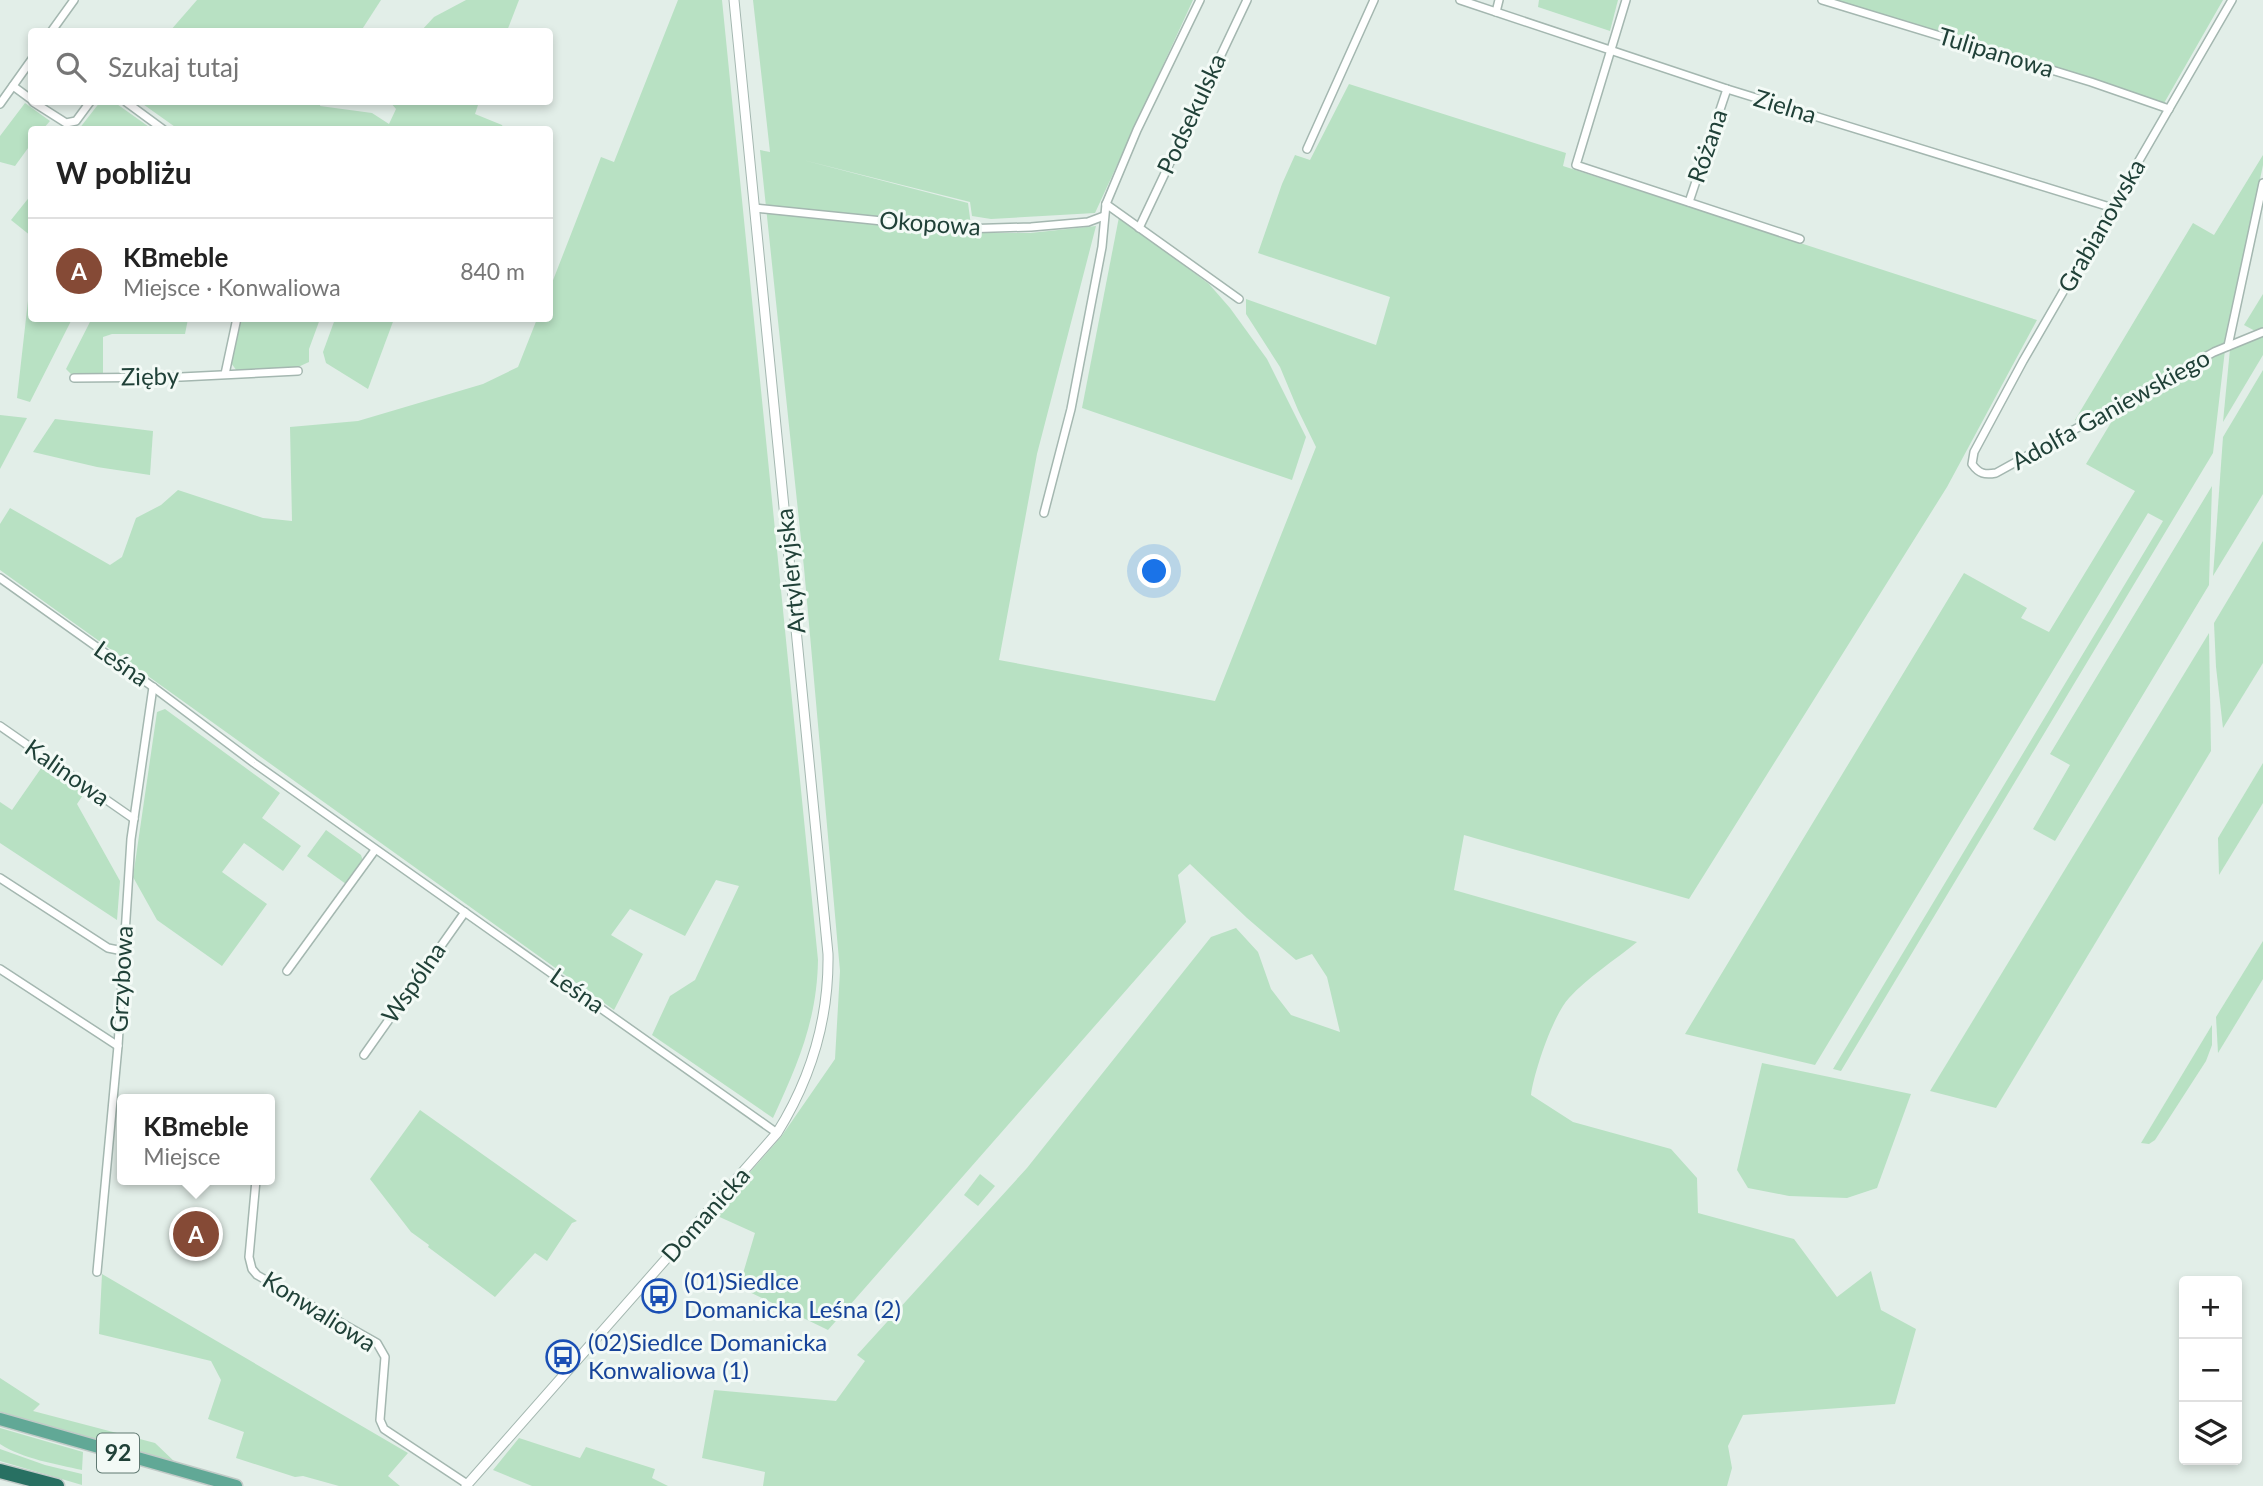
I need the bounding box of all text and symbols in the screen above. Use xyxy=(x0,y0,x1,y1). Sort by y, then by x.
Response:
street label: Tulipanowa xyxy=(1935,20,2058,83)
search box xyxy=(28,28,553,105)
icon: search xyxy=(52,48,90,86)
street label: Podsekulska xyxy=(1150,48,1231,178)
text: Szukaj tutaj xyxy=(108,51,239,83)
street label: Zielna xyxy=(1751,82,1820,129)
street label: Różana xyxy=(1681,105,1733,186)
street label: Grabianowska xyxy=(2051,153,2151,297)
text: W pobliżu xyxy=(56,154,192,190)
street label: Okopowa xyxy=(878,204,982,241)
text: KBmeble xyxy=(123,241,228,273)
text: A xyxy=(71,257,87,285)
text: 840 m xyxy=(460,257,525,285)
text: Miejsce · Konwaliowa xyxy=(123,273,341,301)
street label: Adolfa Ganiewskiego xyxy=(2006,342,2214,475)
street label: Zięby xyxy=(121,360,180,391)
street label: Artyleryjska xyxy=(769,507,810,635)
your location xyxy=(1137,554,1171,588)
street label: Leśna xyxy=(89,634,155,692)
street label: Kalinowa xyxy=(20,732,116,811)
street label: Grzybowa xyxy=(103,925,138,1033)
street label: Wspólna xyxy=(375,936,451,1028)
street label: Leśna xyxy=(545,961,611,1019)
popup xyxy=(117,1094,275,1185)
text: KBmeble xyxy=(143,1110,249,1142)
text: Miejsce xyxy=(143,1142,221,1170)
street label: Domanicka xyxy=(655,1160,755,1268)
pin: A xyxy=(173,1208,219,1260)
street label: Konwaliowa xyxy=(258,1264,382,1357)
place label: (01)Siedlce Domanicka Leśna (2) xyxy=(684,1266,901,1323)
map controls xyxy=(2179,1276,2242,1465)
button: + xyxy=(2179,1276,2242,1339)
bus stop icon: (01)Siedlce Domanicka Leśna (2) xyxy=(640,1277,678,1315)
place label: (02)Siedlce Domanicka Konwaliowa (1) xyxy=(588,1327,827,1384)
bus stop icon: (02)Siedlce Domanicka Konwaliowa (1) xyxy=(544,1338,582,1376)
button: − xyxy=(2179,1339,2242,1402)
button: layers xyxy=(2179,1402,2242,1465)
road number: 92 xyxy=(97,1434,139,1472)

